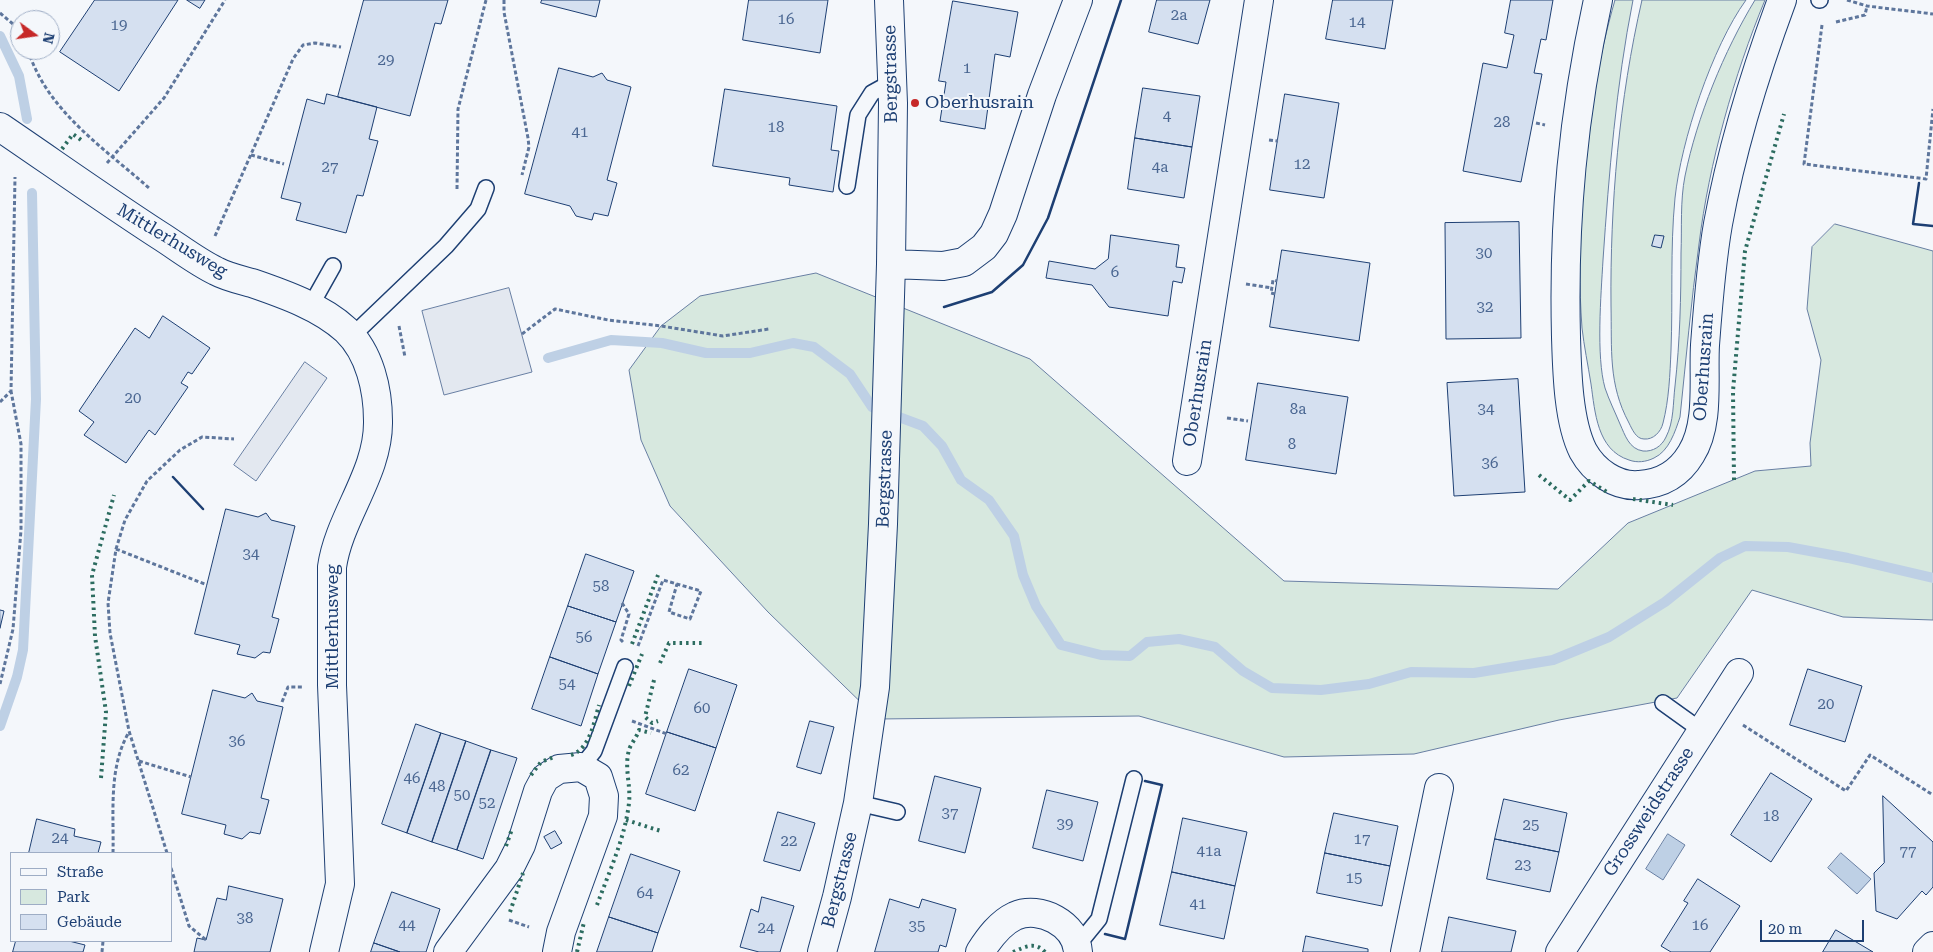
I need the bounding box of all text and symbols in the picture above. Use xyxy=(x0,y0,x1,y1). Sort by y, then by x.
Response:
house number: 2a xyxy=(1171,7,1187,25)
north arrow xyxy=(10,10,60,60)
house number: 16 xyxy=(778,11,794,29)
house number: 14 xyxy=(1349,14,1365,32)
house number: 19 xyxy=(111,17,127,35)
street label: Bergstrasse xyxy=(879,25,903,123)
text: N xyxy=(40,31,58,46)
house number: 29 xyxy=(378,52,394,70)
house number: 1 xyxy=(963,60,971,78)
place label: Oberhusrain xyxy=(925,92,1034,114)
marker: Oberhusrain xyxy=(909,97,921,109)
house number: 4 xyxy=(1163,108,1171,126)
house number: 28 xyxy=(1494,114,1510,132)
house number: 18 xyxy=(768,119,784,137)
house number: 41 xyxy=(572,124,588,142)
house number: 12 xyxy=(1294,156,1310,174)
house number: 27 xyxy=(322,159,338,177)
house number: 4a xyxy=(1152,159,1168,177)
street label: Mittlerhusweg xyxy=(113,200,231,282)
house number: 30 xyxy=(1476,245,1492,263)
house number: 6 xyxy=(1111,264,1119,282)
house number: 32 xyxy=(1477,299,1493,317)
street label: Oberhusrain xyxy=(1689,312,1719,422)
street label: Oberhusrain xyxy=(1179,338,1217,448)
house number: 20 xyxy=(125,390,141,408)
house number: 8a xyxy=(1290,401,1306,419)
house number: 34 xyxy=(1478,401,1494,419)
street label: Bergstrasse xyxy=(872,429,898,529)
house number: 8 xyxy=(1288,436,1296,454)
house number: 36 xyxy=(1482,455,1498,473)
house number: 34 xyxy=(243,546,259,564)
street label: Mittlerhusweg xyxy=(322,564,344,690)
house number: 58 xyxy=(593,578,609,596)
house number: 56 xyxy=(576,629,592,647)
house number: 54 xyxy=(559,676,575,694)
house number: 20 xyxy=(1818,696,1834,714)
house number: 60 xyxy=(694,700,710,718)
house number: 36 xyxy=(229,733,245,751)
street label: Grossweidstrasse xyxy=(1599,743,1699,881)
house number: 62 xyxy=(673,762,689,780)
house number: 46 xyxy=(404,770,420,788)
house number: 48 xyxy=(429,778,445,796)
house number: 50 xyxy=(454,787,470,805)
house number: 52 xyxy=(479,795,495,813)
house number: 37 xyxy=(942,805,958,823)
house number: 18 xyxy=(1763,808,1779,826)
house number: 39 xyxy=(1057,816,1073,834)
house number: 25 xyxy=(1523,817,1539,835)
house number: 24 xyxy=(52,830,68,848)
street label: Bergstrasse xyxy=(818,830,862,930)
house number: 17 xyxy=(1354,831,1370,849)
house number: 22 xyxy=(781,833,797,851)
house number: 41a xyxy=(1197,843,1221,861)
house number: 77 xyxy=(1900,843,1916,861)
legend xyxy=(10,852,172,942)
house number: 23 xyxy=(1515,857,1531,875)
text: Straße xyxy=(57,863,104,881)
house number: 15 xyxy=(1346,870,1362,888)
house number: 64 xyxy=(637,885,653,903)
text: Park xyxy=(57,888,90,906)
house number: 41 xyxy=(1190,896,1206,914)
house number: 38 xyxy=(237,910,253,928)
scale bar xyxy=(1763,910,1867,942)
text: Gebäude xyxy=(57,913,122,931)
house number: 44 xyxy=(399,917,415,935)
house number: 16 xyxy=(1692,917,1708,935)
house number: 35 xyxy=(909,918,925,936)
house number: 24 xyxy=(758,920,774,938)
text: 20 m xyxy=(1768,920,1802,938)

